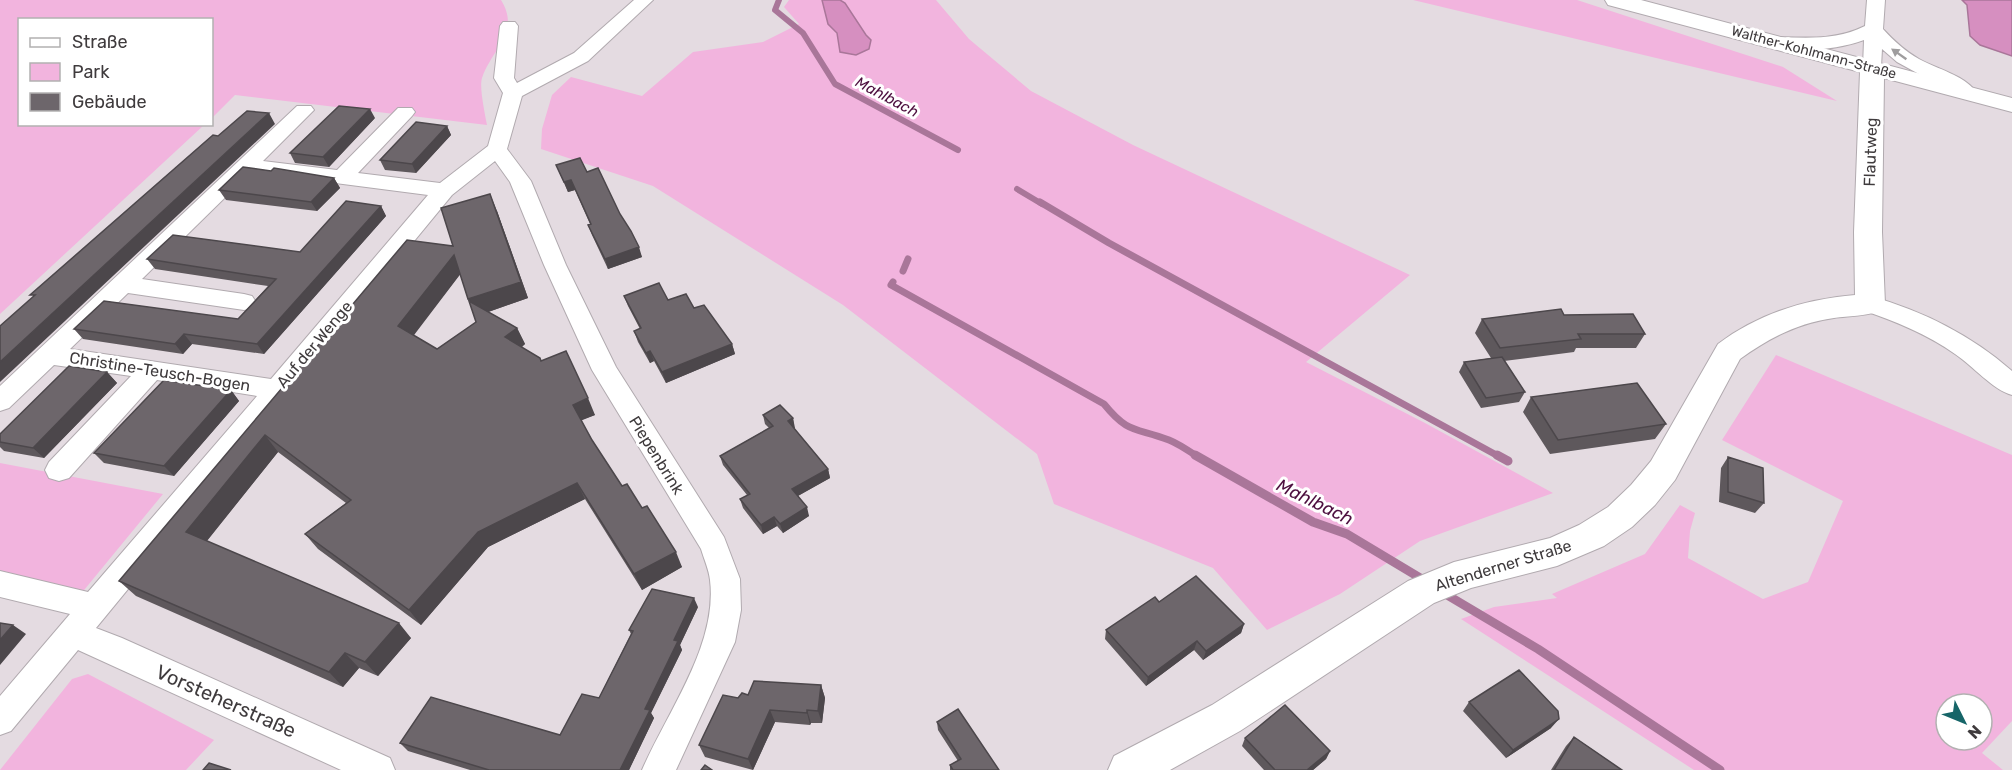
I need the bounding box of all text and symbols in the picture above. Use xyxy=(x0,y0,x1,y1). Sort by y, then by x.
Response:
legend xyxy=(18,18,213,126)
street label: Walther-Kohlmann-Straße xyxy=(1729,22,1898,83)
text: Straße xyxy=(72,31,128,53)
one-way arrow xyxy=(1891,48,1907,60)
text: Park xyxy=(72,61,110,83)
water label: Mahlbach xyxy=(852,73,922,121)
text: Gebäude xyxy=(72,91,147,113)
street label: Flautweg xyxy=(1860,117,1881,187)
street label: Auf der Wenge xyxy=(273,297,356,392)
street label: Christine-Teusch-Bogen xyxy=(68,348,252,395)
street label: Piepenbrink xyxy=(625,413,689,499)
water label: Mahlbach xyxy=(1273,474,1357,530)
street label: Altenderner Straße xyxy=(1433,536,1574,595)
street label: Vorsteherstraße xyxy=(152,659,300,743)
north arrow xyxy=(1934,692,1994,752)
text: N xyxy=(1964,721,1985,743)

